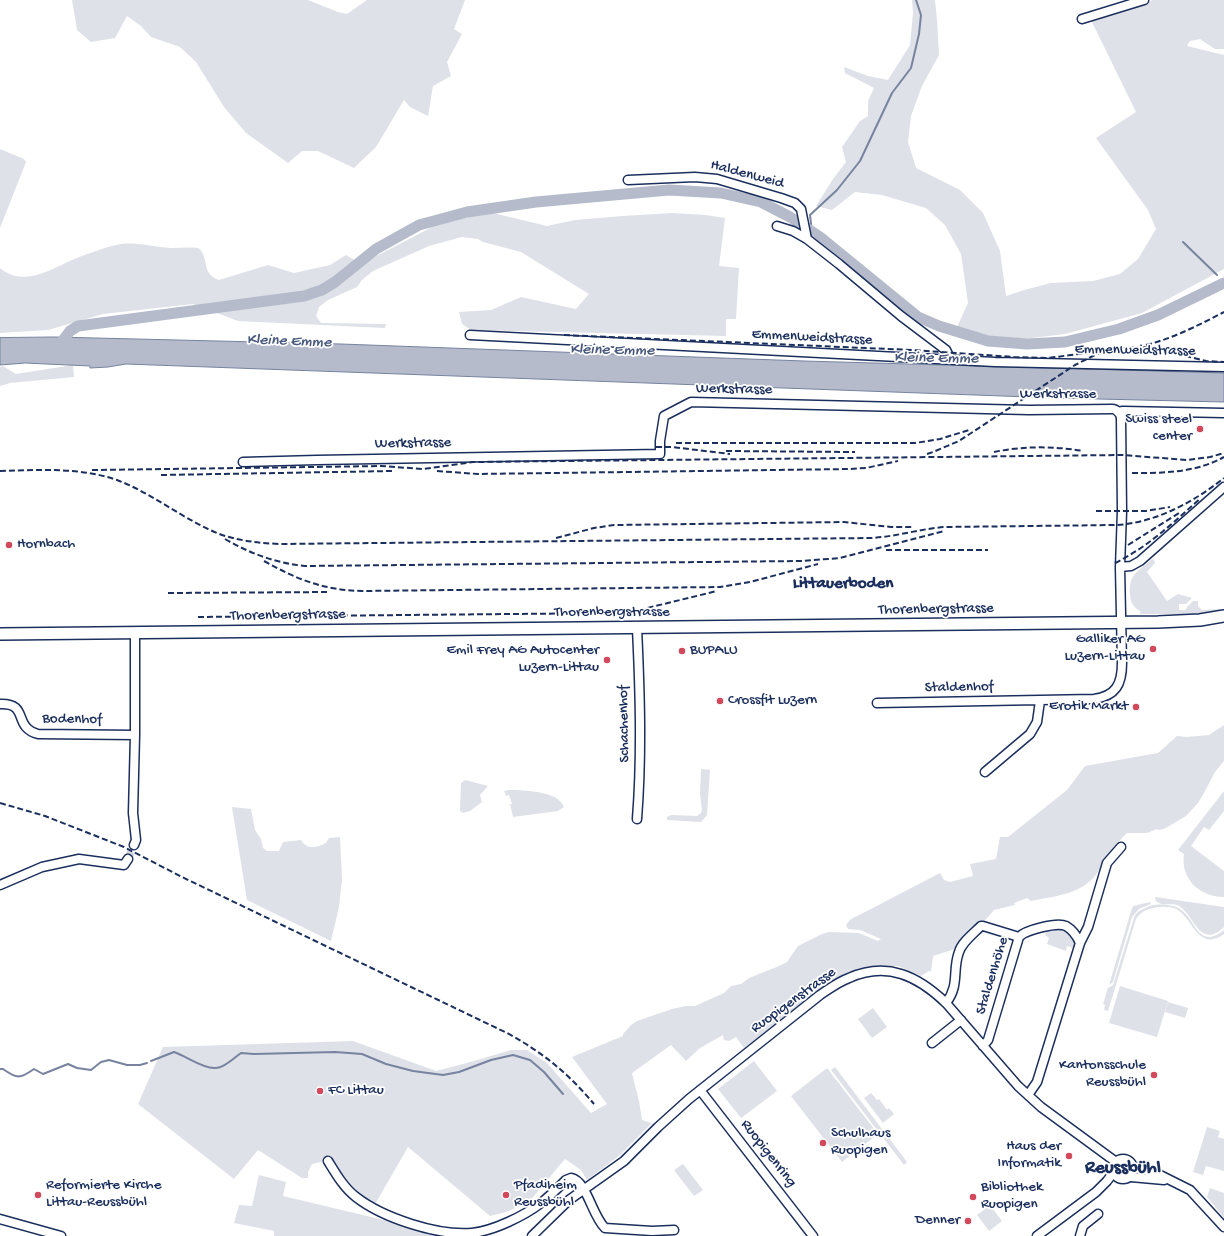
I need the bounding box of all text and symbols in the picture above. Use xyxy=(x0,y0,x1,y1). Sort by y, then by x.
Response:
street label: Haldenweid xyxy=(708,157,786,193)
street label: Emmenweidstrasse xyxy=(751,326,873,350)
water label: Kleine Emme xyxy=(246,331,332,353)
water label: Kleine Emme xyxy=(570,341,654,361)
street label: Emmenweidstrasse xyxy=(1074,341,1196,361)
water label: Kleine Emme xyxy=(894,349,978,369)
street label: Werkstrasse xyxy=(696,380,772,400)
street label: Werkstrasse xyxy=(1020,386,1096,404)
place label: Swiss steel center xyxy=(1125,411,1192,446)
marker: Swiss steel center xyxy=(1195,424,1205,434)
street label: Werkstrasse xyxy=(375,434,451,454)
place label: Hornbach xyxy=(17,536,75,554)
marker: Hornbach xyxy=(4,540,14,550)
district label: Littauerboden xyxy=(793,574,893,594)
street label: Thorenbergstrasse xyxy=(878,600,994,620)
street label: Thorenbergstrasse xyxy=(554,604,670,622)
street label: Thorenbergstrasse xyxy=(230,606,346,626)
place label: Galliker AG Luzern-Littau xyxy=(1065,631,1145,666)
place label: Emil Frey AG Autocenter Luzern-Littau xyxy=(446,642,599,677)
place label: BUPALU xyxy=(690,642,738,660)
marker: Galliker AG Luzern-Littau xyxy=(1148,644,1158,654)
marker: BUPALU xyxy=(677,646,687,656)
marker: Emil Frey AG Autocenter Luzern-Littau xyxy=(602,655,612,665)
street label: Staldenhof xyxy=(924,678,994,698)
street label: Schachenhof xyxy=(615,685,635,763)
place label: Crossfit Luzern xyxy=(728,692,817,710)
marker: Crossfit Luzern xyxy=(715,696,725,706)
place label: Erotik Markt xyxy=(1049,698,1128,716)
marker: Erotik Markt xyxy=(1131,702,1141,712)
street label: Bodenhof xyxy=(42,710,102,730)
street label: Staldenhöhe xyxy=(973,935,1013,1017)
street label: Ruopigenstrasse xyxy=(748,964,840,1038)
place label: Kantonsschule Reussbühl xyxy=(1059,1057,1146,1092)
marker: Kantonsschule Reussbühl xyxy=(1149,1070,1159,1080)
place label: FC Littau xyxy=(328,1082,384,1100)
marker: FC Littau xyxy=(315,1086,325,1096)
street label: Ruopigenring xyxy=(736,1117,800,1191)
place label: Schulhaus Ruopigen xyxy=(831,1125,890,1160)
marker: Schulhaus Ruopigen xyxy=(818,1138,828,1148)
place label: Haus der Informatik xyxy=(998,1138,1061,1173)
marker: Haus der Informatik xyxy=(1064,1151,1074,1161)
district label: Reussbühl xyxy=(1085,1158,1161,1180)
place label: Reformierte Kirche Littau-Reussbühl xyxy=(46,1177,161,1212)
place label: Pfadiheim Reussbühl xyxy=(514,1177,577,1212)
place label: Bibliothek Ruopigen xyxy=(981,1179,1043,1214)
marker: Reformierte Kirche Littau-Reussbühl xyxy=(33,1190,43,1200)
marker: Pfadiheim Reussbühl xyxy=(501,1190,511,1200)
marker: Bibliothek Ruopigen xyxy=(968,1192,978,1202)
place label: Denner xyxy=(915,1212,960,1230)
marker: Denner xyxy=(963,1216,973,1226)

